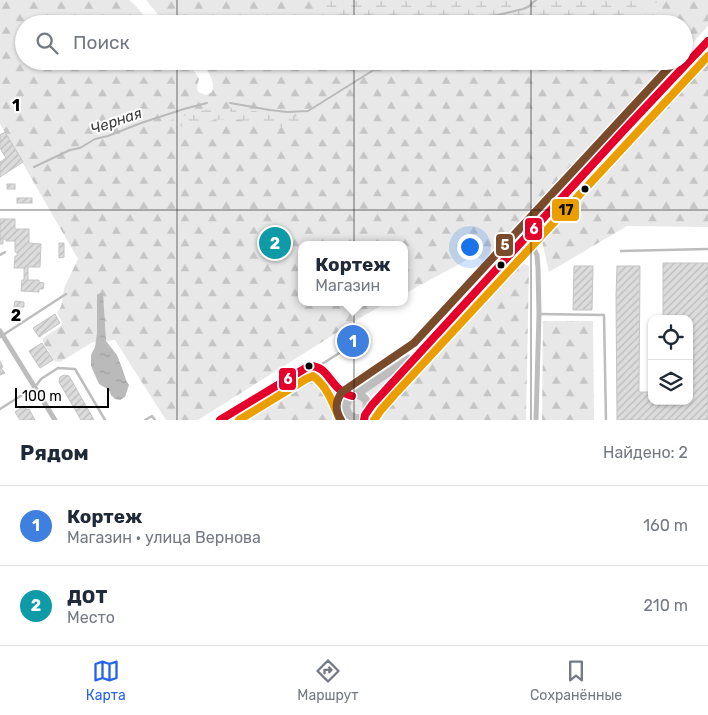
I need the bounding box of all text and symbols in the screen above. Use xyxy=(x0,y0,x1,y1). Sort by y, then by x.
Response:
search box xyxy=(15,15,693,70)
icon: search xyxy=(33,29,61,57)
text: Поиск xyxy=(73,31,130,54)
text: 1 xyxy=(12,96,20,115)
water label: Черная xyxy=(88,104,144,138)
unlabelled marker xyxy=(580,184,590,194)
line badge: 17 xyxy=(551,198,580,222)
text: 17 xyxy=(559,202,573,219)
line badge: 6 xyxy=(524,217,543,241)
text: 6 xyxy=(529,221,539,238)
pin: 2 xyxy=(259,224,291,262)
line badge: 5 xyxy=(495,233,514,257)
your location xyxy=(457,234,483,260)
text: 5 xyxy=(500,237,510,254)
popup xyxy=(298,241,408,306)
text: Кортеж xyxy=(315,253,391,276)
unlabelled marker xyxy=(496,260,506,270)
text: Магазин xyxy=(315,276,380,295)
text: 2 xyxy=(11,306,21,325)
map controls xyxy=(648,315,693,405)
button: locate xyxy=(648,315,693,360)
pin: 1 xyxy=(337,322,369,360)
button: layers xyxy=(648,360,693,405)
unlabelled marker xyxy=(304,361,314,371)
line badge: 6 xyxy=(278,367,297,391)
text: 6 xyxy=(283,371,293,388)
scale bar xyxy=(15,385,109,408)
text: 100 m xyxy=(22,388,62,405)
text: Рядом xyxy=(20,440,89,465)
text: Найдено: 2 xyxy=(603,443,688,462)
text: Кортеж xyxy=(67,505,142,528)
text: 1 xyxy=(32,516,40,535)
text: 160 m xyxy=(643,516,688,535)
text: Магазин · улица Вернова xyxy=(67,528,261,547)
text: ДОТ xyxy=(67,585,107,608)
text: 2 xyxy=(31,596,41,615)
text: 210 m xyxy=(643,596,688,615)
text: Место xyxy=(67,608,115,627)
tab: Карта xyxy=(86,657,126,704)
tab: Маршрут xyxy=(297,657,358,704)
tab: Сохранённые xyxy=(530,657,622,704)

